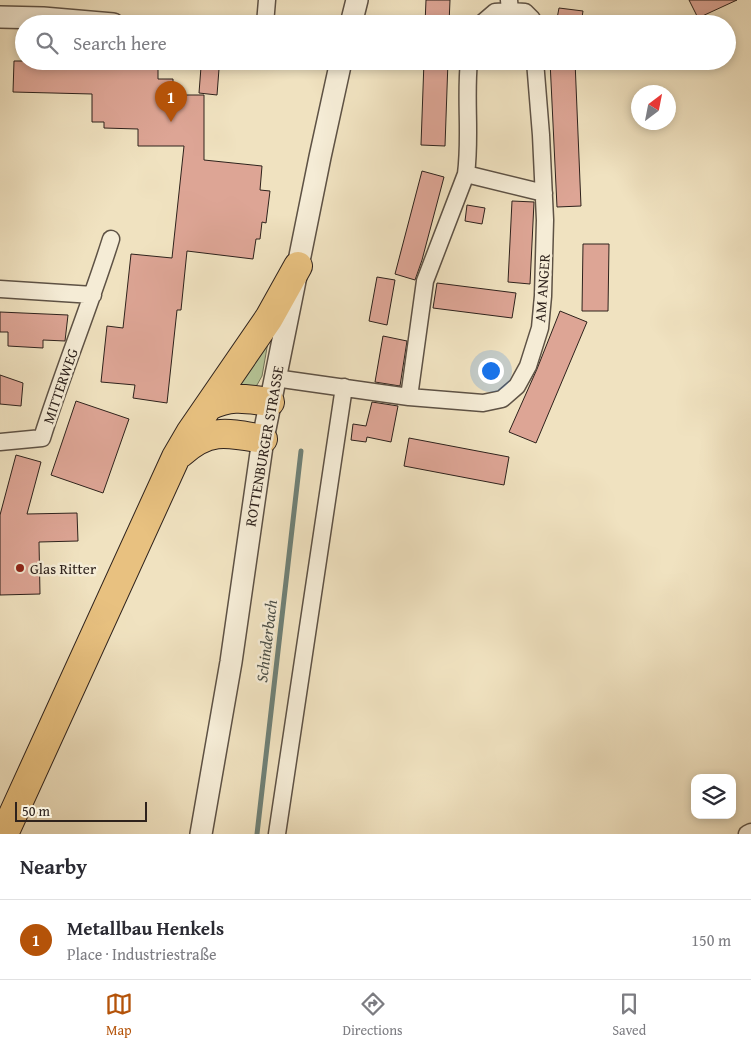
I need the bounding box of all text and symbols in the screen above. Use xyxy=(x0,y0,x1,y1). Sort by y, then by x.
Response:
search box xyxy=(15,15,736,70)
icon: search xyxy=(33,29,61,57)
text: Search here xyxy=(73,29,167,57)
pin: 1 xyxy=(155,81,187,122)
north arrow xyxy=(631,85,676,130)
street label: AM ANGER xyxy=(529,253,555,323)
street label: MITTERWEG xyxy=(37,345,83,427)
your location xyxy=(478,358,504,384)
street label: ROTTENBURGER STRASSE xyxy=(240,363,289,528)
place label: Glas Ritter xyxy=(30,558,96,579)
marker: Glas Ritter xyxy=(14,562,26,574)
water label: Schinderbach xyxy=(249,598,283,684)
map controls xyxy=(691,774,736,819)
button: layers xyxy=(691,774,736,819)
scale bar xyxy=(15,799,148,822)
text: 50 m xyxy=(22,801,50,821)
text: Nearby xyxy=(20,851,87,882)
text: Metallbau Henkels xyxy=(67,914,224,942)
text: 1 xyxy=(32,928,40,952)
text: 150 m xyxy=(691,928,731,952)
text: Place · Industriestraße xyxy=(67,942,217,966)
tab: Map xyxy=(105,990,133,1040)
tab: Directions xyxy=(342,990,403,1040)
tab: Saved xyxy=(612,990,646,1040)

